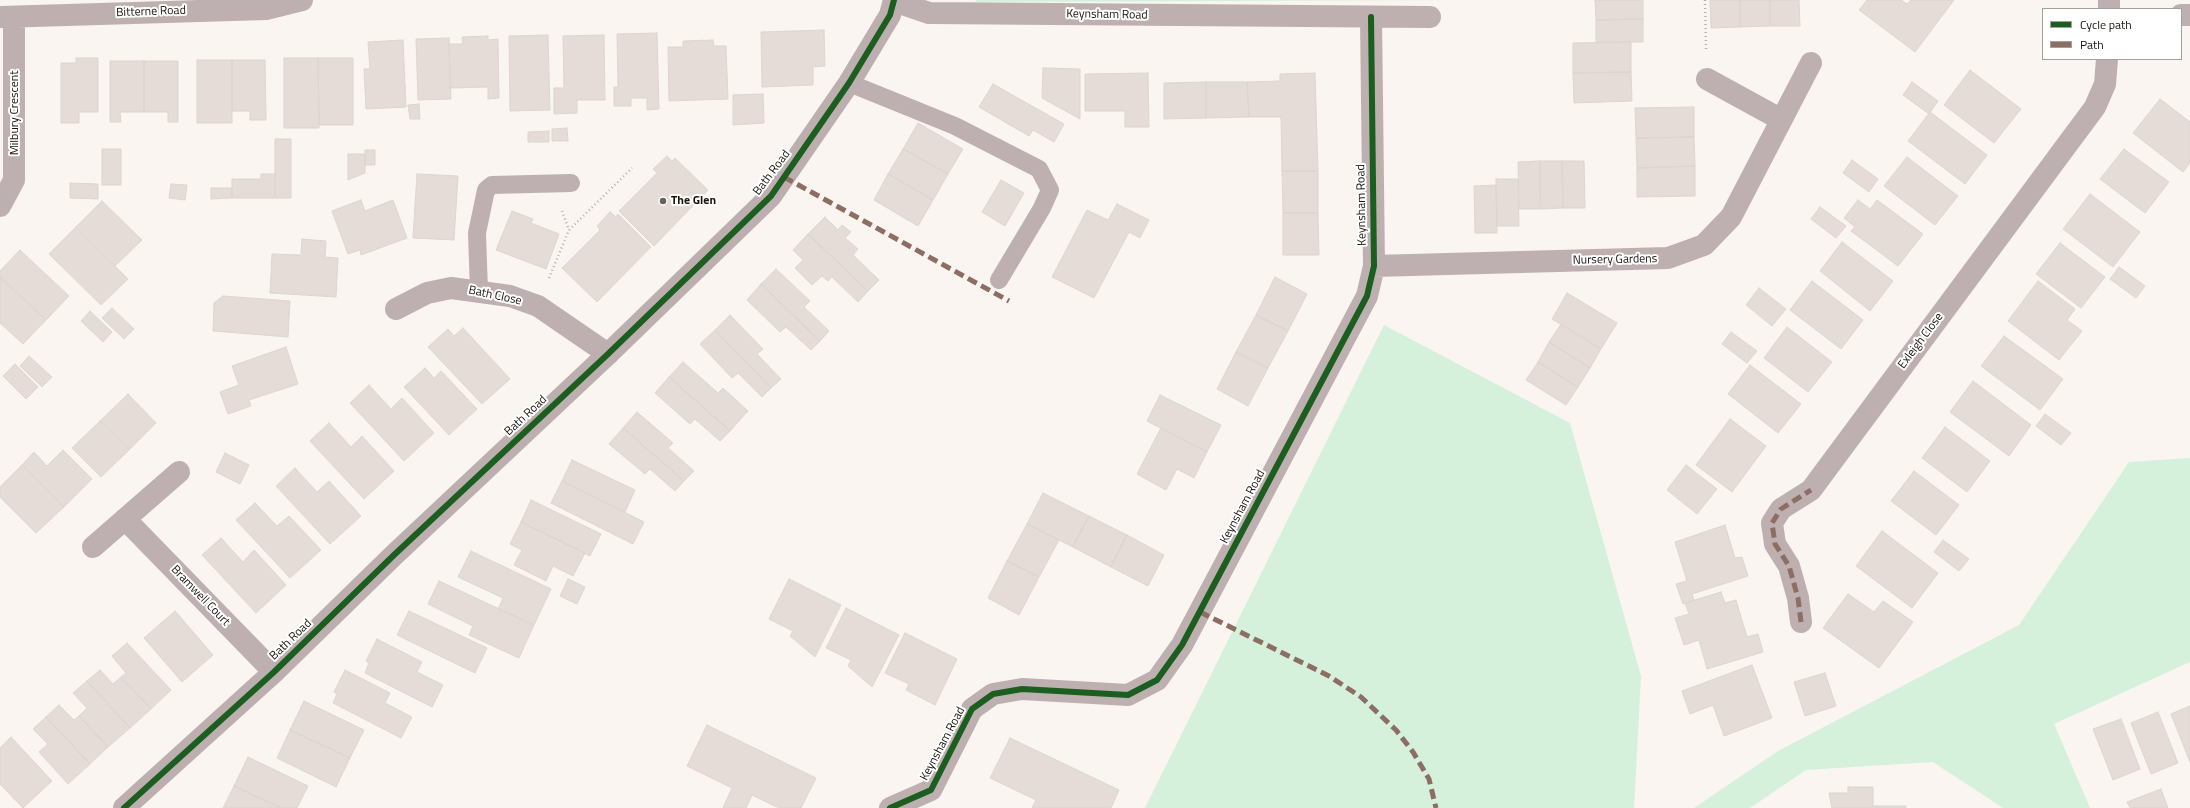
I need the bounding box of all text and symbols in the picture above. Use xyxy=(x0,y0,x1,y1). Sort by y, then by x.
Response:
street label: Bitterne Road xyxy=(116,4,186,20)
street label: Keynsham Road xyxy=(1066,7,1148,23)
legend xyxy=(2042,8,2182,60)
text: Cycle path xyxy=(2080,15,2132,34)
text: Path xyxy=(2080,35,2104,54)
street label: Milbury Crescent xyxy=(8,71,22,155)
street label: Bath Road xyxy=(750,148,794,198)
street label: Keynsham Road xyxy=(1354,164,1370,246)
place label: The Glen xyxy=(671,194,716,208)
marker: The Glen xyxy=(658,196,668,206)
street label: Nursery Gardens xyxy=(1573,252,1657,268)
street label: Bath Close xyxy=(467,283,523,309)
street label: Exleigh Close xyxy=(1895,310,1947,372)
street label: Bath Road xyxy=(502,393,550,439)
street label: Keynsham Road xyxy=(1218,468,1268,546)
street label: Bramwell Court xyxy=(168,563,232,629)
street label: Bath Road xyxy=(267,617,315,663)
street label: Keynsham Road xyxy=(918,705,968,783)

